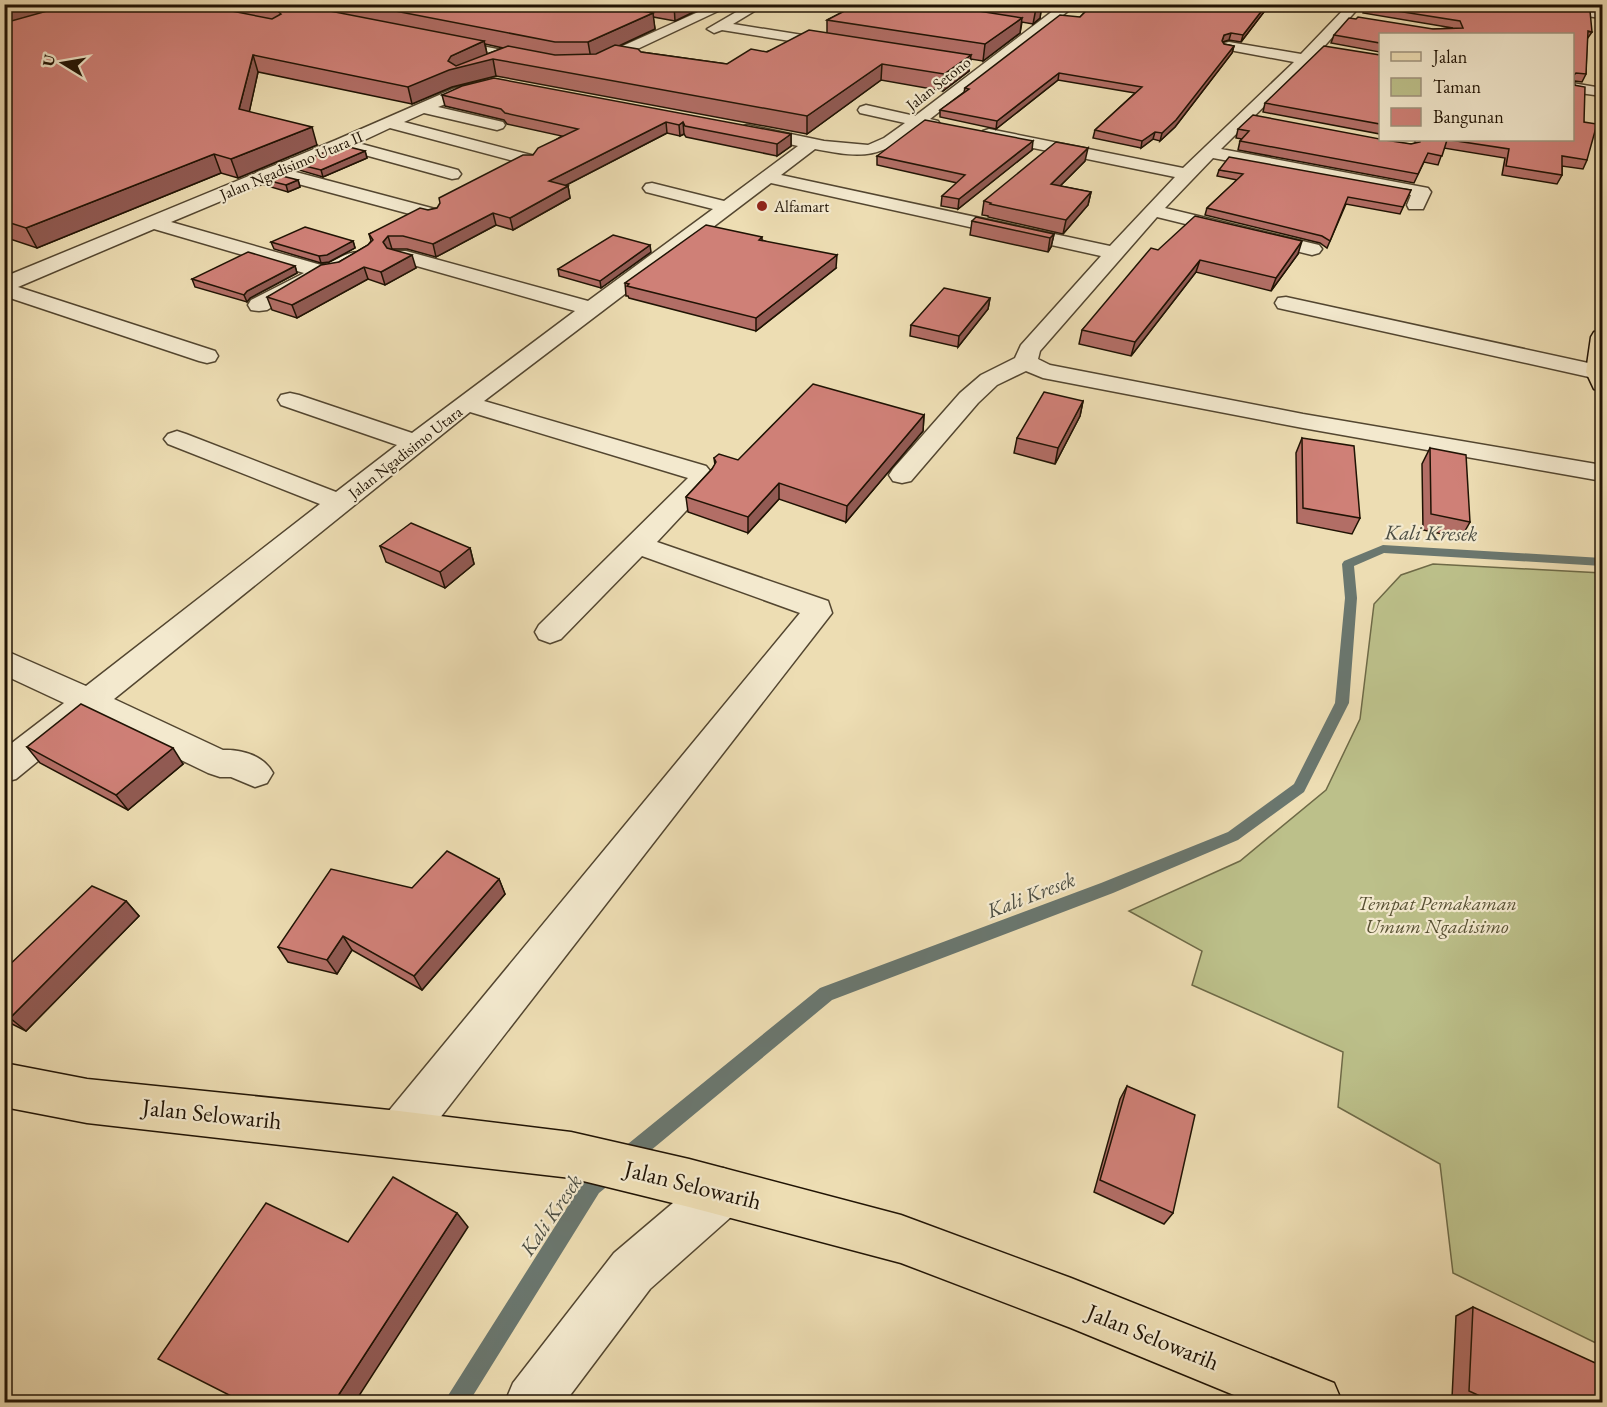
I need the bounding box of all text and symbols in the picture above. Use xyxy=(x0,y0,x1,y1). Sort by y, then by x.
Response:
north arrow xyxy=(33,33,93,93)
legend xyxy=(1379,33,1574,141)
text: Jalan xyxy=(1431,45,1468,68)
street label: Jalan Setono xyxy=(900,51,975,117)
text: U xyxy=(37,52,60,68)
text: Taman xyxy=(1433,75,1482,98)
text: Bangunan xyxy=(1433,105,1504,128)
street label: Jalan Ngadisimo Utara II xyxy=(215,126,366,206)
place label: Alfamart xyxy=(773,196,829,217)
marker: Alfamart xyxy=(755,199,769,213)
street label: Jalan Ngadisimo Utara xyxy=(342,401,467,505)
water label: Kali Kresek xyxy=(1383,518,1478,547)
water label: Kali Kresek xyxy=(982,865,1079,924)
park label: Tempat Pemakaman Umum Ngadisimo xyxy=(1357,890,1517,939)
street label: Jalan Selowarih xyxy=(139,1091,283,1136)
street label: Jalan Selowarih xyxy=(619,1152,765,1217)
water label: Kali Kresek xyxy=(513,1168,588,1262)
street label: Jalan Selowarih xyxy=(1081,1295,1224,1377)

